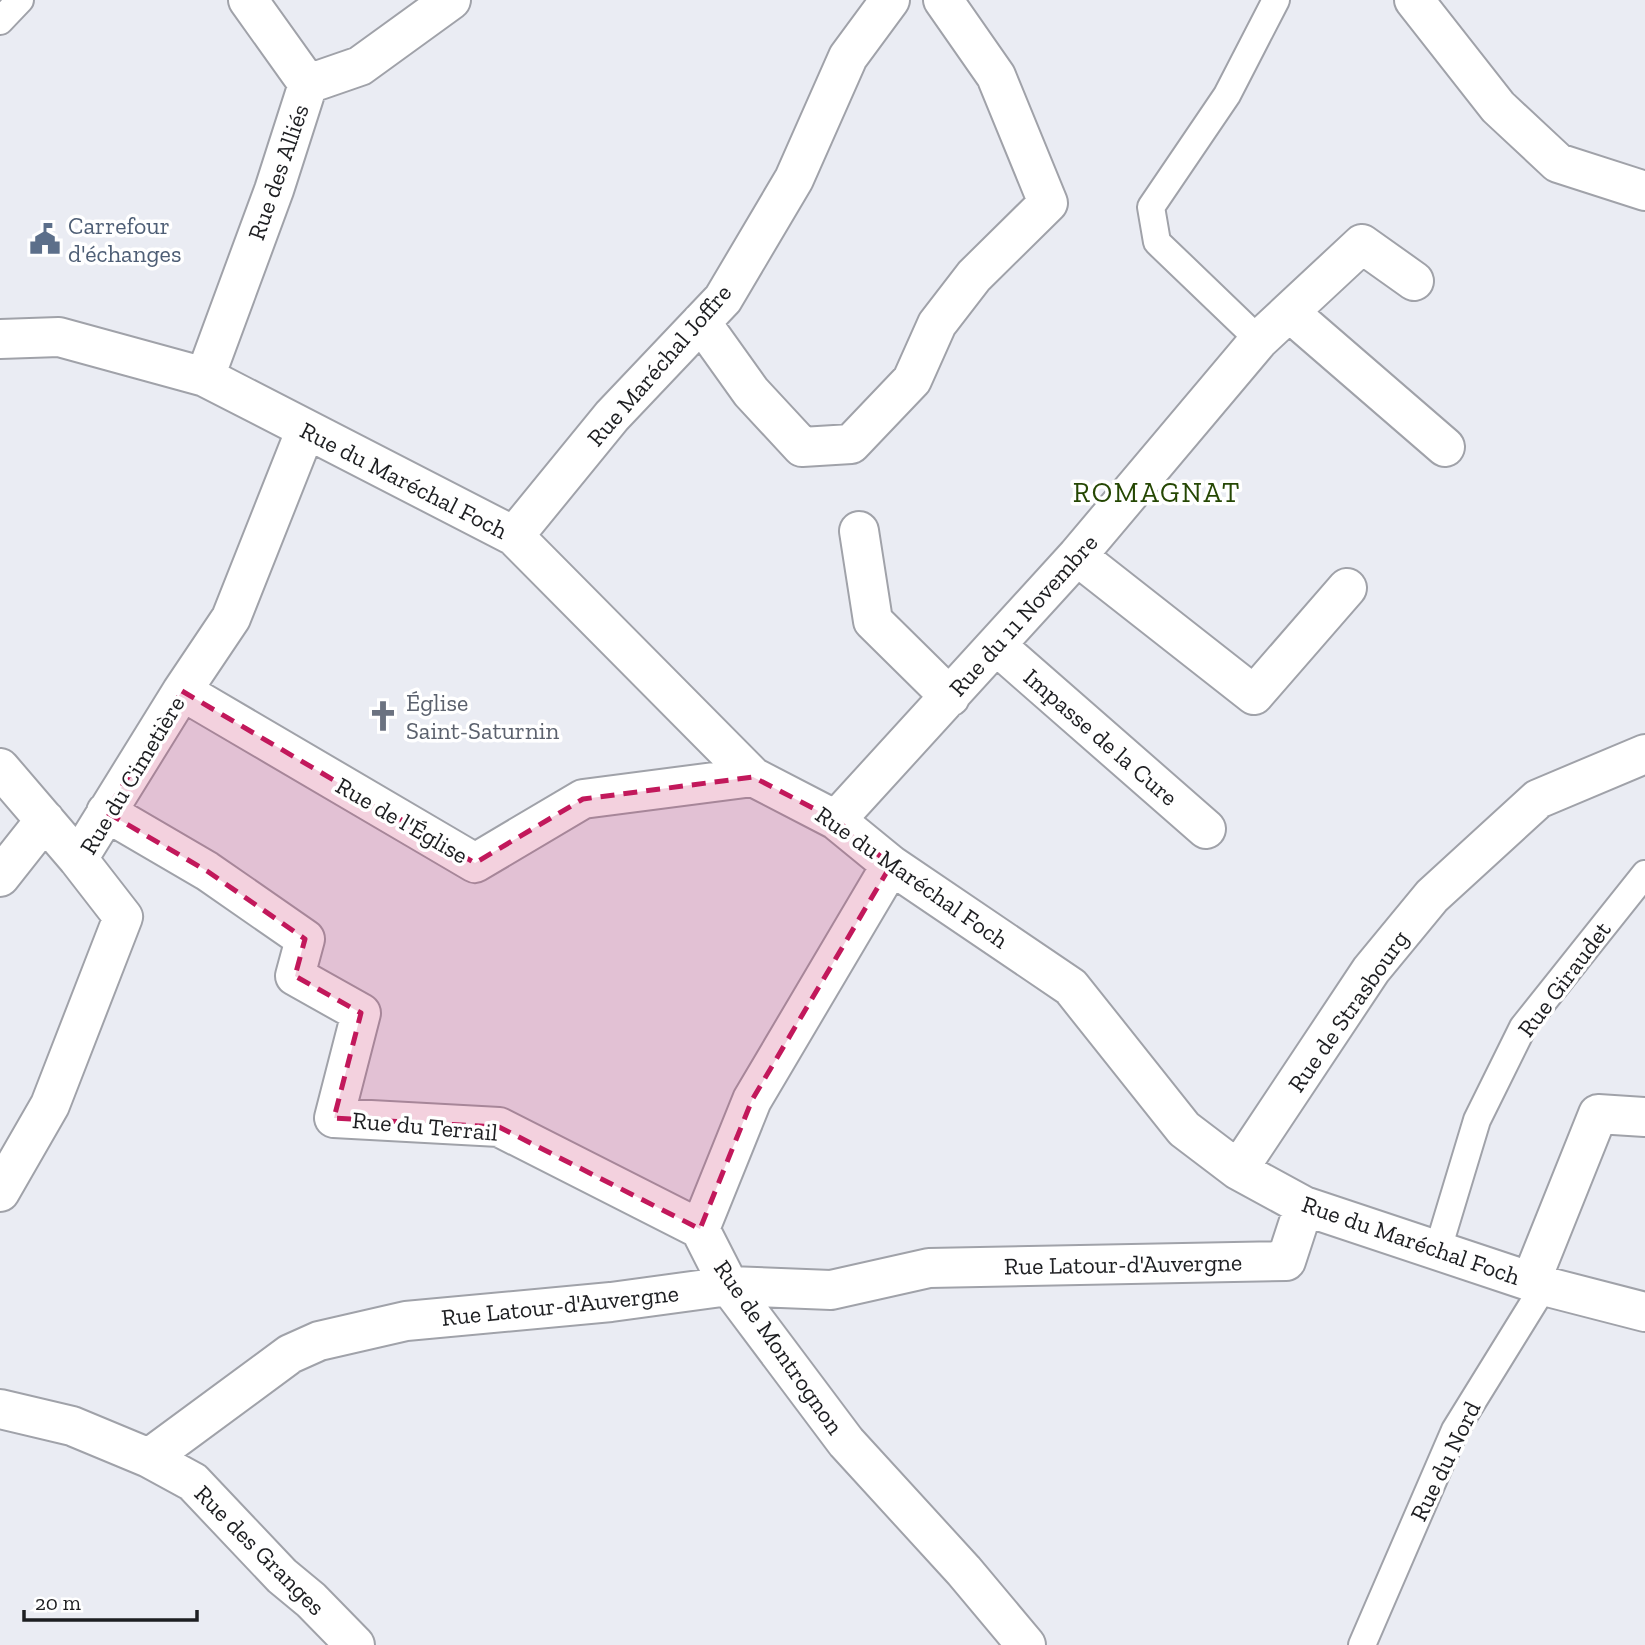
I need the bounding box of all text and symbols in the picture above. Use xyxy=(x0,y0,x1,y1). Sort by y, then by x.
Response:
street label: Rue des Alliés xyxy=(241,100,315,244)
place label: Carrefour d'échanges xyxy=(68,211,181,268)
public building icon: Carrefour d'échanges xyxy=(28,222,62,256)
street label: Rue Maréchal Joffre xyxy=(581,278,737,452)
street label: Rue du Maréchal Foch xyxy=(296,415,513,545)
district label: ROMAGNAT xyxy=(1073,476,1241,509)
street label: Rue du 11 Novembre xyxy=(943,528,1103,702)
street label: Impasse de la Cure xyxy=(1018,662,1184,812)
place label: Église Saint-Saturnin xyxy=(406,688,559,745)
street label: Rue du Cimetière xyxy=(73,691,191,859)
church icon: Église Saint-Saturnin xyxy=(366,699,400,733)
street label: Rue de l'Église xyxy=(331,770,473,870)
street label: Rue du Maréchal Foch xyxy=(810,800,1014,955)
street label: Rue Giraudet xyxy=(1511,916,1617,1042)
street label: Rue de Strasbourg xyxy=(1281,925,1415,1097)
street label: Rue du Terrail xyxy=(351,1105,499,1147)
street label: Rue du Maréchal Foch xyxy=(1298,1189,1524,1291)
street label: Rue Latour-d'Auvergne xyxy=(1004,1247,1242,1281)
street label: Rue de Montrognon xyxy=(708,1254,850,1440)
street label: Rue Latour-d'Auvergne xyxy=(440,1278,680,1332)
street label: Rue du Nord xyxy=(1404,1396,1486,1526)
street label: Rue des Granges xyxy=(189,1479,331,1621)
scale bar xyxy=(24,1578,198,1622)
text: 20 m xyxy=(35,1590,81,1615)

